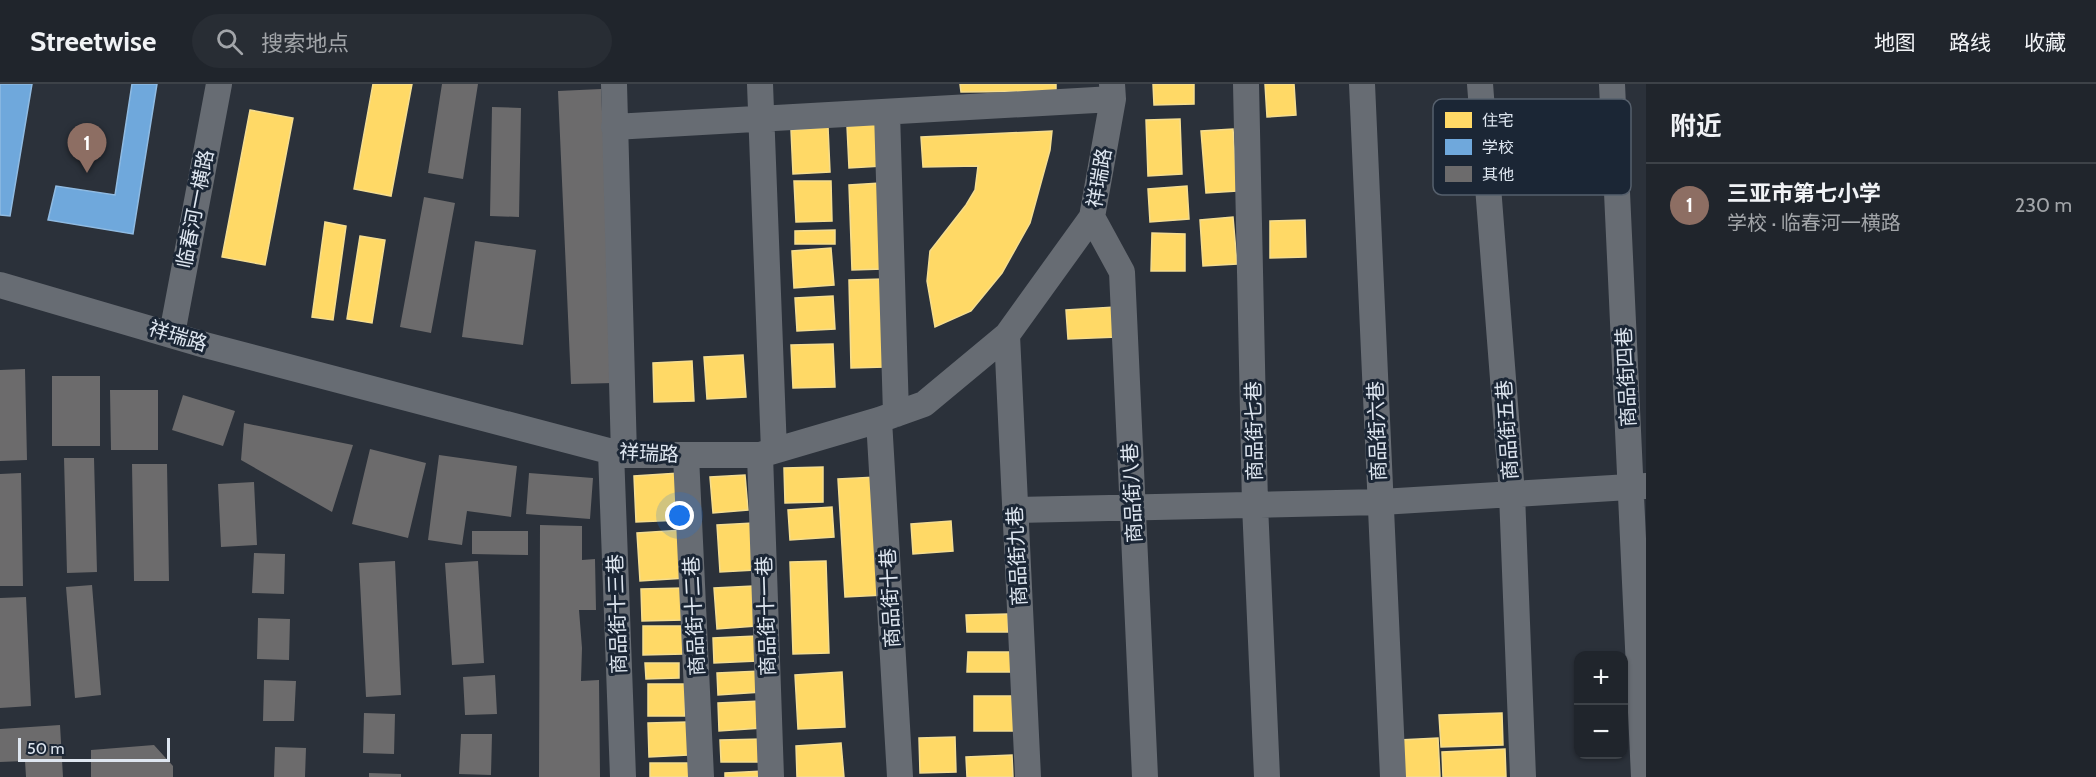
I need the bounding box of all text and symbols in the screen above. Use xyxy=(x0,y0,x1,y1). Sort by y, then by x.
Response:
search box xyxy=(192,14,612,68)
text: Streetwise xyxy=(30,24,156,58)
icon: search xyxy=(213,25,246,58)
text: 搜索地点 xyxy=(261,30,349,57)
text: 地图 xyxy=(1874,30,1916,55)
text: 路线 xyxy=(1949,30,1991,55)
text: 收藏 xyxy=(2024,30,2066,55)
legend xyxy=(1433,99,1631,195)
text: 附近 xyxy=(1670,110,1722,142)
text: 住宅 xyxy=(1482,111,1514,130)
pin: 1 xyxy=(68,124,106,173)
text: 学校 xyxy=(1482,138,1514,157)
street label: 祥瑞路 xyxy=(1082,146,1116,210)
street label: 临春河一横路 xyxy=(172,148,218,270)
text: 其他 xyxy=(1482,165,1514,184)
text: 三亚市第七小学 xyxy=(1727,180,1881,207)
text: 1 xyxy=(1686,193,1693,217)
text: 230 m xyxy=(2015,193,2072,217)
text: 学校 · 临春河一横路 xyxy=(1727,211,1901,235)
street label: 祥瑞路 xyxy=(146,316,210,356)
street label: 商品街四巷 xyxy=(1611,326,1641,428)
street label: 商品街五巷 xyxy=(1492,379,1522,481)
street label: 商品街七巷 xyxy=(1241,381,1267,481)
street label: 商品街六巷 xyxy=(1363,381,1391,481)
street label: 祥瑞路 xyxy=(618,439,680,467)
street label: 商品街八巷 xyxy=(1117,442,1147,544)
your location xyxy=(665,501,694,530)
street label: 商品街九巷 xyxy=(1002,505,1032,607)
street label: 商品街十巷 xyxy=(875,547,905,649)
street label: 商品街十三巷 xyxy=(603,554,631,674)
street label: 商品街十二巷 xyxy=(679,555,709,677)
street label: 商品街十一巷 xyxy=(752,556,780,676)
map controls xyxy=(1574,651,1628,759)
button: + xyxy=(1574,651,1628,705)
button: − xyxy=(1574,705,1628,759)
scale bar xyxy=(18,735,170,762)
text: 50 m xyxy=(27,739,64,758)

